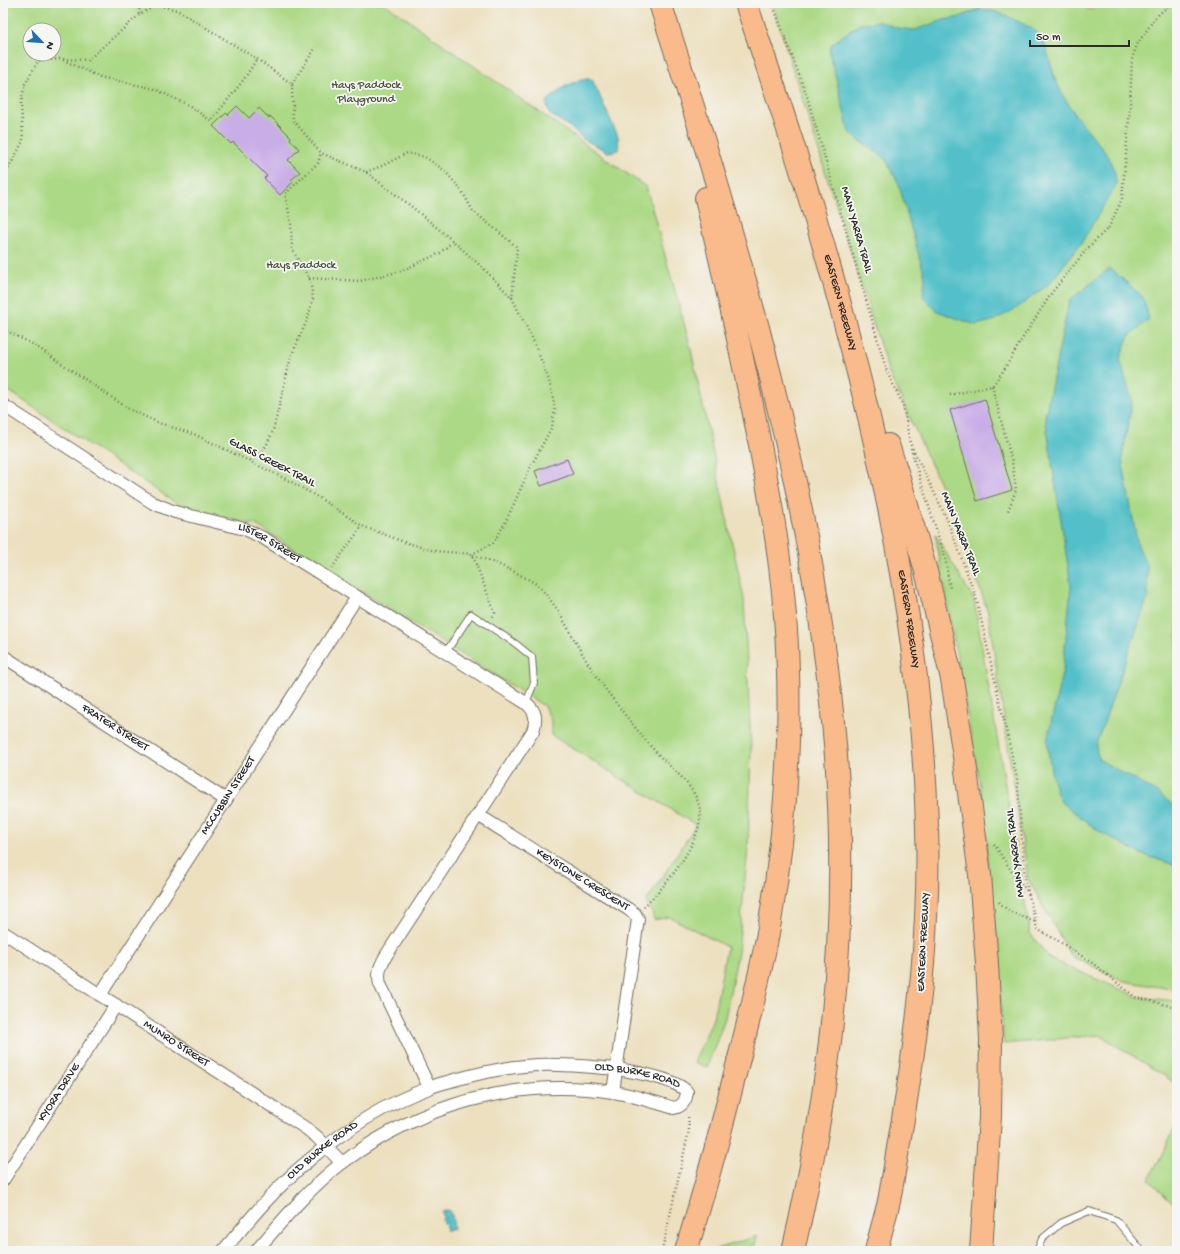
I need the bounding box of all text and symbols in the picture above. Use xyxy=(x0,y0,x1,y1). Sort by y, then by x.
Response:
north arrow xyxy=(22,22,62,62)
scale bar xyxy=(1030,22,1129,48)
text: 50 m xyxy=(1036,31,1061,45)
text: N xyxy=(42,40,56,51)
park label: Hays Paddock Playground xyxy=(331,79,402,107)
street label: MAIN YARRA TRAIL xyxy=(837,185,875,275)
street label: EASTERN FREEWAY xyxy=(819,253,859,353)
park label: Hays Paddock xyxy=(266,259,337,273)
street label: GLASS CREEK TRAIL xyxy=(226,435,318,491)
street label: MAIN YARRA TRAIL xyxy=(937,490,983,579)
street label: LISTER STREET xyxy=(236,521,304,567)
street label: EASTERN FREEWAY xyxy=(894,569,922,670)
street label: FRATER STREET xyxy=(78,701,152,756)
street label: MCCUBBIN STREET xyxy=(198,753,260,838)
street label: MAIN YARRA TRAIL xyxy=(1004,807,1028,898)
street label: KEYSTONE CRESCENT xyxy=(533,846,633,916)
street label: EASTERN FREEWAY xyxy=(914,892,934,992)
street label: MUNRO STREET xyxy=(140,1018,213,1071)
street label: KYORA DRIVE xyxy=(35,1060,84,1124)
street label: OLD BURKE ROAD xyxy=(594,1060,683,1092)
street label: OLD BURKE ROAD xyxy=(284,1118,361,1183)

